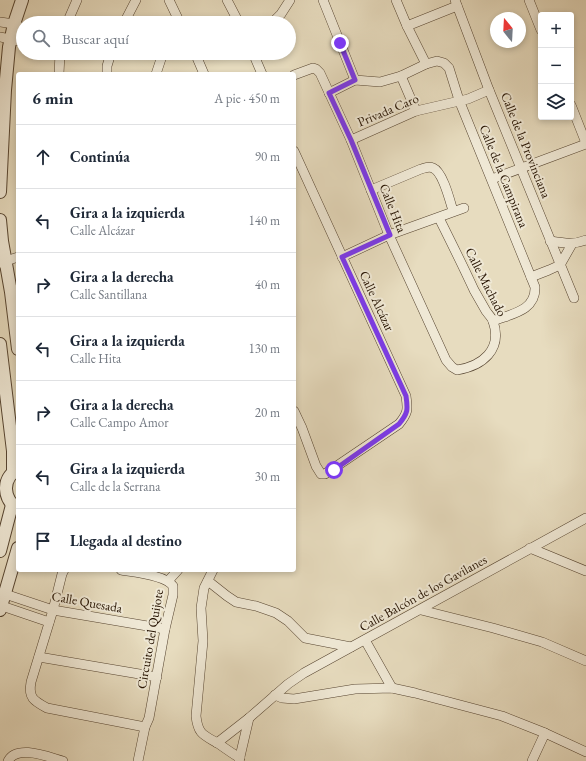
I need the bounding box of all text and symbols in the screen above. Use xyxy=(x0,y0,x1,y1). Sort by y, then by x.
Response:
north arrow xyxy=(490,12,526,48)
map controls xyxy=(538,12,574,120)
button: + xyxy=(538,12,574,48)
search box xyxy=(16,16,296,60)
icon: search xyxy=(30,27,52,49)
text: Buscar aquí xyxy=(62,29,129,48)
route end xyxy=(331,34,349,52)
button: − xyxy=(538,48,574,84)
button: layers xyxy=(538,84,574,120)
text: 6 min xyxy=(32,87,73,109)
street label: Privada Caro xyxy=(355,89,421,131)
text: A pie · 450 m xyxy=(214,90,280,107)
street label: Calle de la Provinciana xyxy=(497,90,555,201)
street label: Calle de la Campirana xyxy=(476,122,533,231)
icon: ahead xyxy=(32,146,54,168)
text: Continúa xyxy=(70,147,130,166)
text: 90 m xyxy=(255,148,280,165)
street label: Calle Hita xyxy=(376,181,411,236)
text: Gira a la izquierda xyxy=(70,203,185,222)
icon: left xyxy=(32,210,54,232)
text: 140 m xyxy=(249,212,280,229)
text: Calle Alcázar xyxy=(70,222,135,239)
street label: Calle Machado xyxy=(461,245,511,319)
text: Gira a la derecha xyxy=(70,267,174,286)
street label: Calle Alcázar xyxy=(356,268,399,335)
icon: right xyxy=(32,274,54,296)
text: 40 m xyxy=(255,276,280,293)
text: Calle Santillana xyxy=(70,286,147,303)
text: Gira a la izquierda xyxy=(70,331,185,350)
icon: left xyxy=(32,338,54,360)
text: 130 m xyxy=(249,340,280,357)
text: Calle Hita xyxy=(70,350,121,367)
text: Gira a la derecha xyxy=(70,395,174,414)
icon: right xyxy=(32,402,54,424)
text: 20 m xyxy=(255,404,280,421)
text: Calle Campo Amor xyxy=(70,414,169,431)
text: Gira a la izquierda xyxy=(70,459,185,478)
route start xyxy=(325,461,343,479)
icon: left xyxy=(32,466,54,488)
text: 30 m xyxy=(255,468,280,485)
text: Calle de la Serrana xyxy=(70,478,161,495)
icon: arrive xyxy=(32,530,54,552)
text: Llegada al destino xyxy=(70,531,182,550)
street label: Calle Balcón de los Gavilanes xyxy=(356,551,490,635)
street label: Calle Quesada xyxy=(50,587,124,617)
street label: Circuito del Quijote xyxy=(133,588,167,690)

